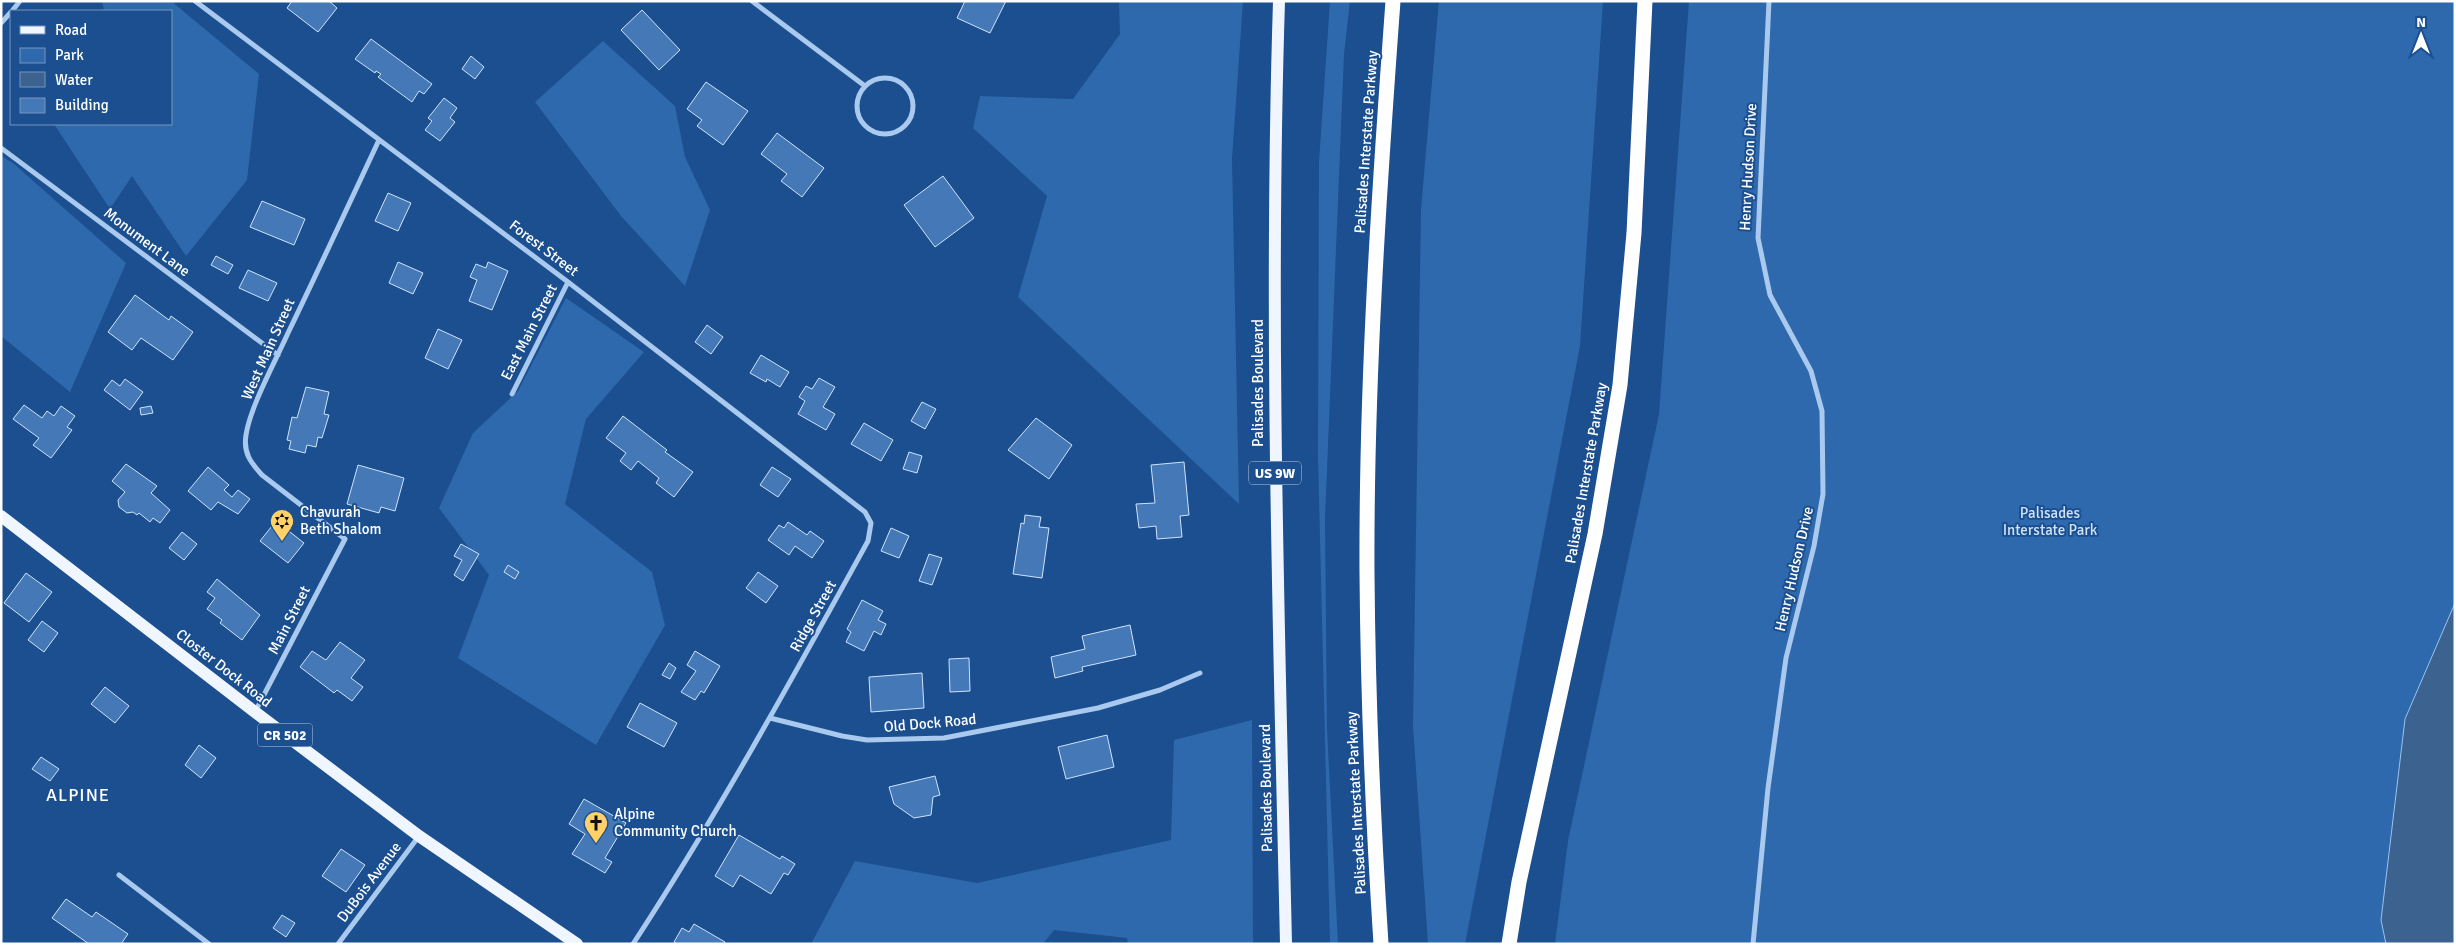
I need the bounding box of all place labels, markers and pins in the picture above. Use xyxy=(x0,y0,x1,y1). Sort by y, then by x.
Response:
place label: Chavurah Beth Shalom xyxy=(300,503,381,538)
synagogue icon: Chavurah Beth Shalom xyxy=(269,508,295,542)
place label: Alpine Community Church xyxy=(614,805,737,840)
church icon: Alpine Community Church xyxy=(583,810,609,844)

